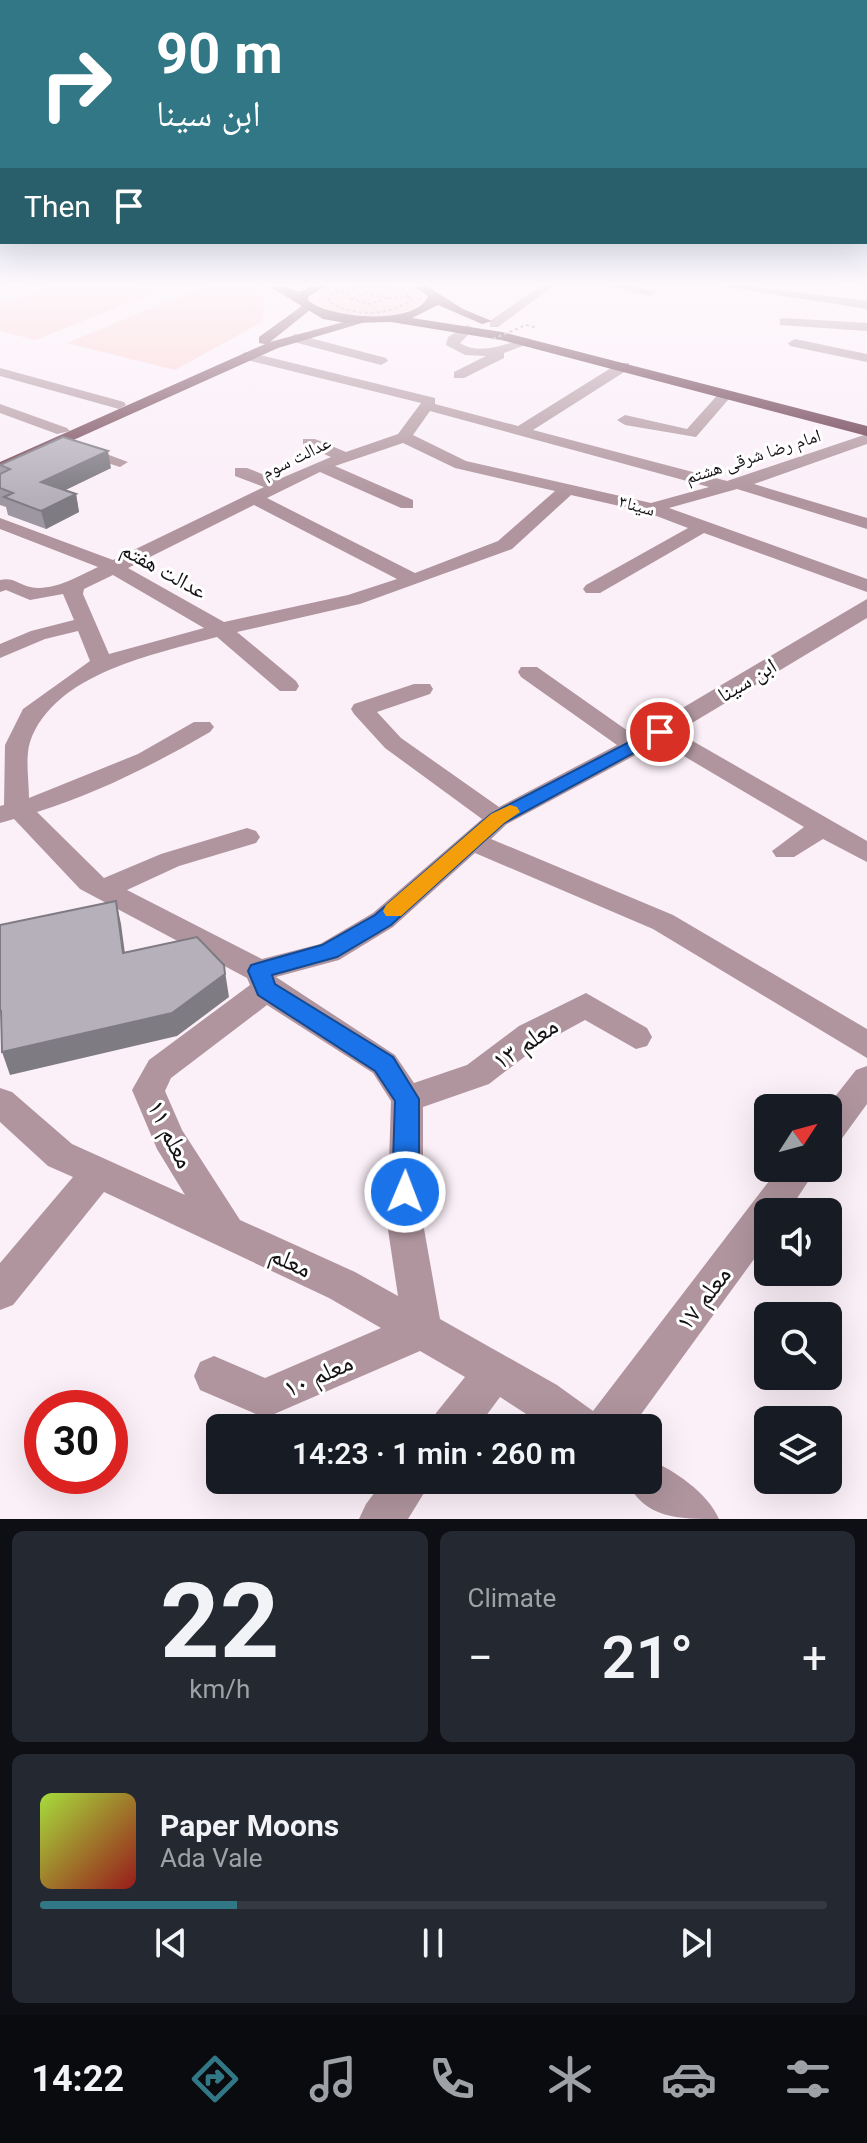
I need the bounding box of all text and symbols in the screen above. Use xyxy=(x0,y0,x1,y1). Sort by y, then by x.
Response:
text: 90 m xyxy=(156,21,283,87)
icon: right xyxy=(24,32,128,136)
text: ابن سینا xyxy=(156,93,261,135)
icon: arrive xyxy=(107,184,151,228)
text: Then xyxy=(24,189,91,224)
street label: امام رضا شرقی هشتم xyxy=(683,424,824,490)
street label: عدالت سوم xyxy=(258,431,335,484)
street label: سینا۳ xyxy=(617,490,657,520)
street label: عدالت هفتم xyxy=(116,536,211,605)
street label: ابن سینا xyxy=(713,653,781,708)
pin xyxy=(626,698,694,766)
icon: arrive xyxy=(638,710,682,754)
street label: معلم ۱۳ xyxy=(487,1010,565,1077)
north arrow xyxy=(754,1094,842,1182)
map controls xyxy=(754,1094,842,1494)
street label: معلم ۱۱ xyxy=(139,1095,201,1174)
position arrow xyxy=(363,1150,447,1234)
button: sound xyxy=(754,1198,842,1286)
street label: معلم xyxy=(264,1238,317,1285)
street label: معلم ۱۷ xyxy=(669,1260,738,1337)
button: search xyxy=(754,1302,842,1390)
street label: معلم ۱۰ xyxy=(279,1347,358,1405)
speed limit sign: 30 xyxy=(24,1390,128,1494)
button: layers xyxy=(754,1406,842,1494)
text: 14:23 · 1 min · 260 m xyxy=(292,1436,576,1471)
text: 22 xyxy=(160,1561,279,1682)
text: Climate xyxy=(468,1583,556,1613)
text: 21° xyxy=(601,1622,693,1693)
text: − xyxy=(468,1632,493,1684)
text: + xyxy=(802,1632,827,1684)
text: km/h xyxy=(189,1674,250,1704)
text: Paper Moons xyxy=(160,1808,339,1843)
text: Ada Vale xyxy=(160,1843,262,1873)
icon: previous xyxy=(149,1921,193,1965)
icon: pause xyxy=(411,1921,455,1965)
icon: next xyxy=(674,1921,718,1965)
icon: directions xyxy=(187,2051,243,2107)
icon: music xyxy=(305,2051,361,2107)
icon: phone xyxy=(424,2051,480,2107)
icon: climate xyxy=(542,2051,598,2107)
icon: car xyxy=(661,2051,717,2107)
icon: filters xyxy=(780,2051,836,2107)
text: 14:22 xyxy=(31,2058,124,2100)

